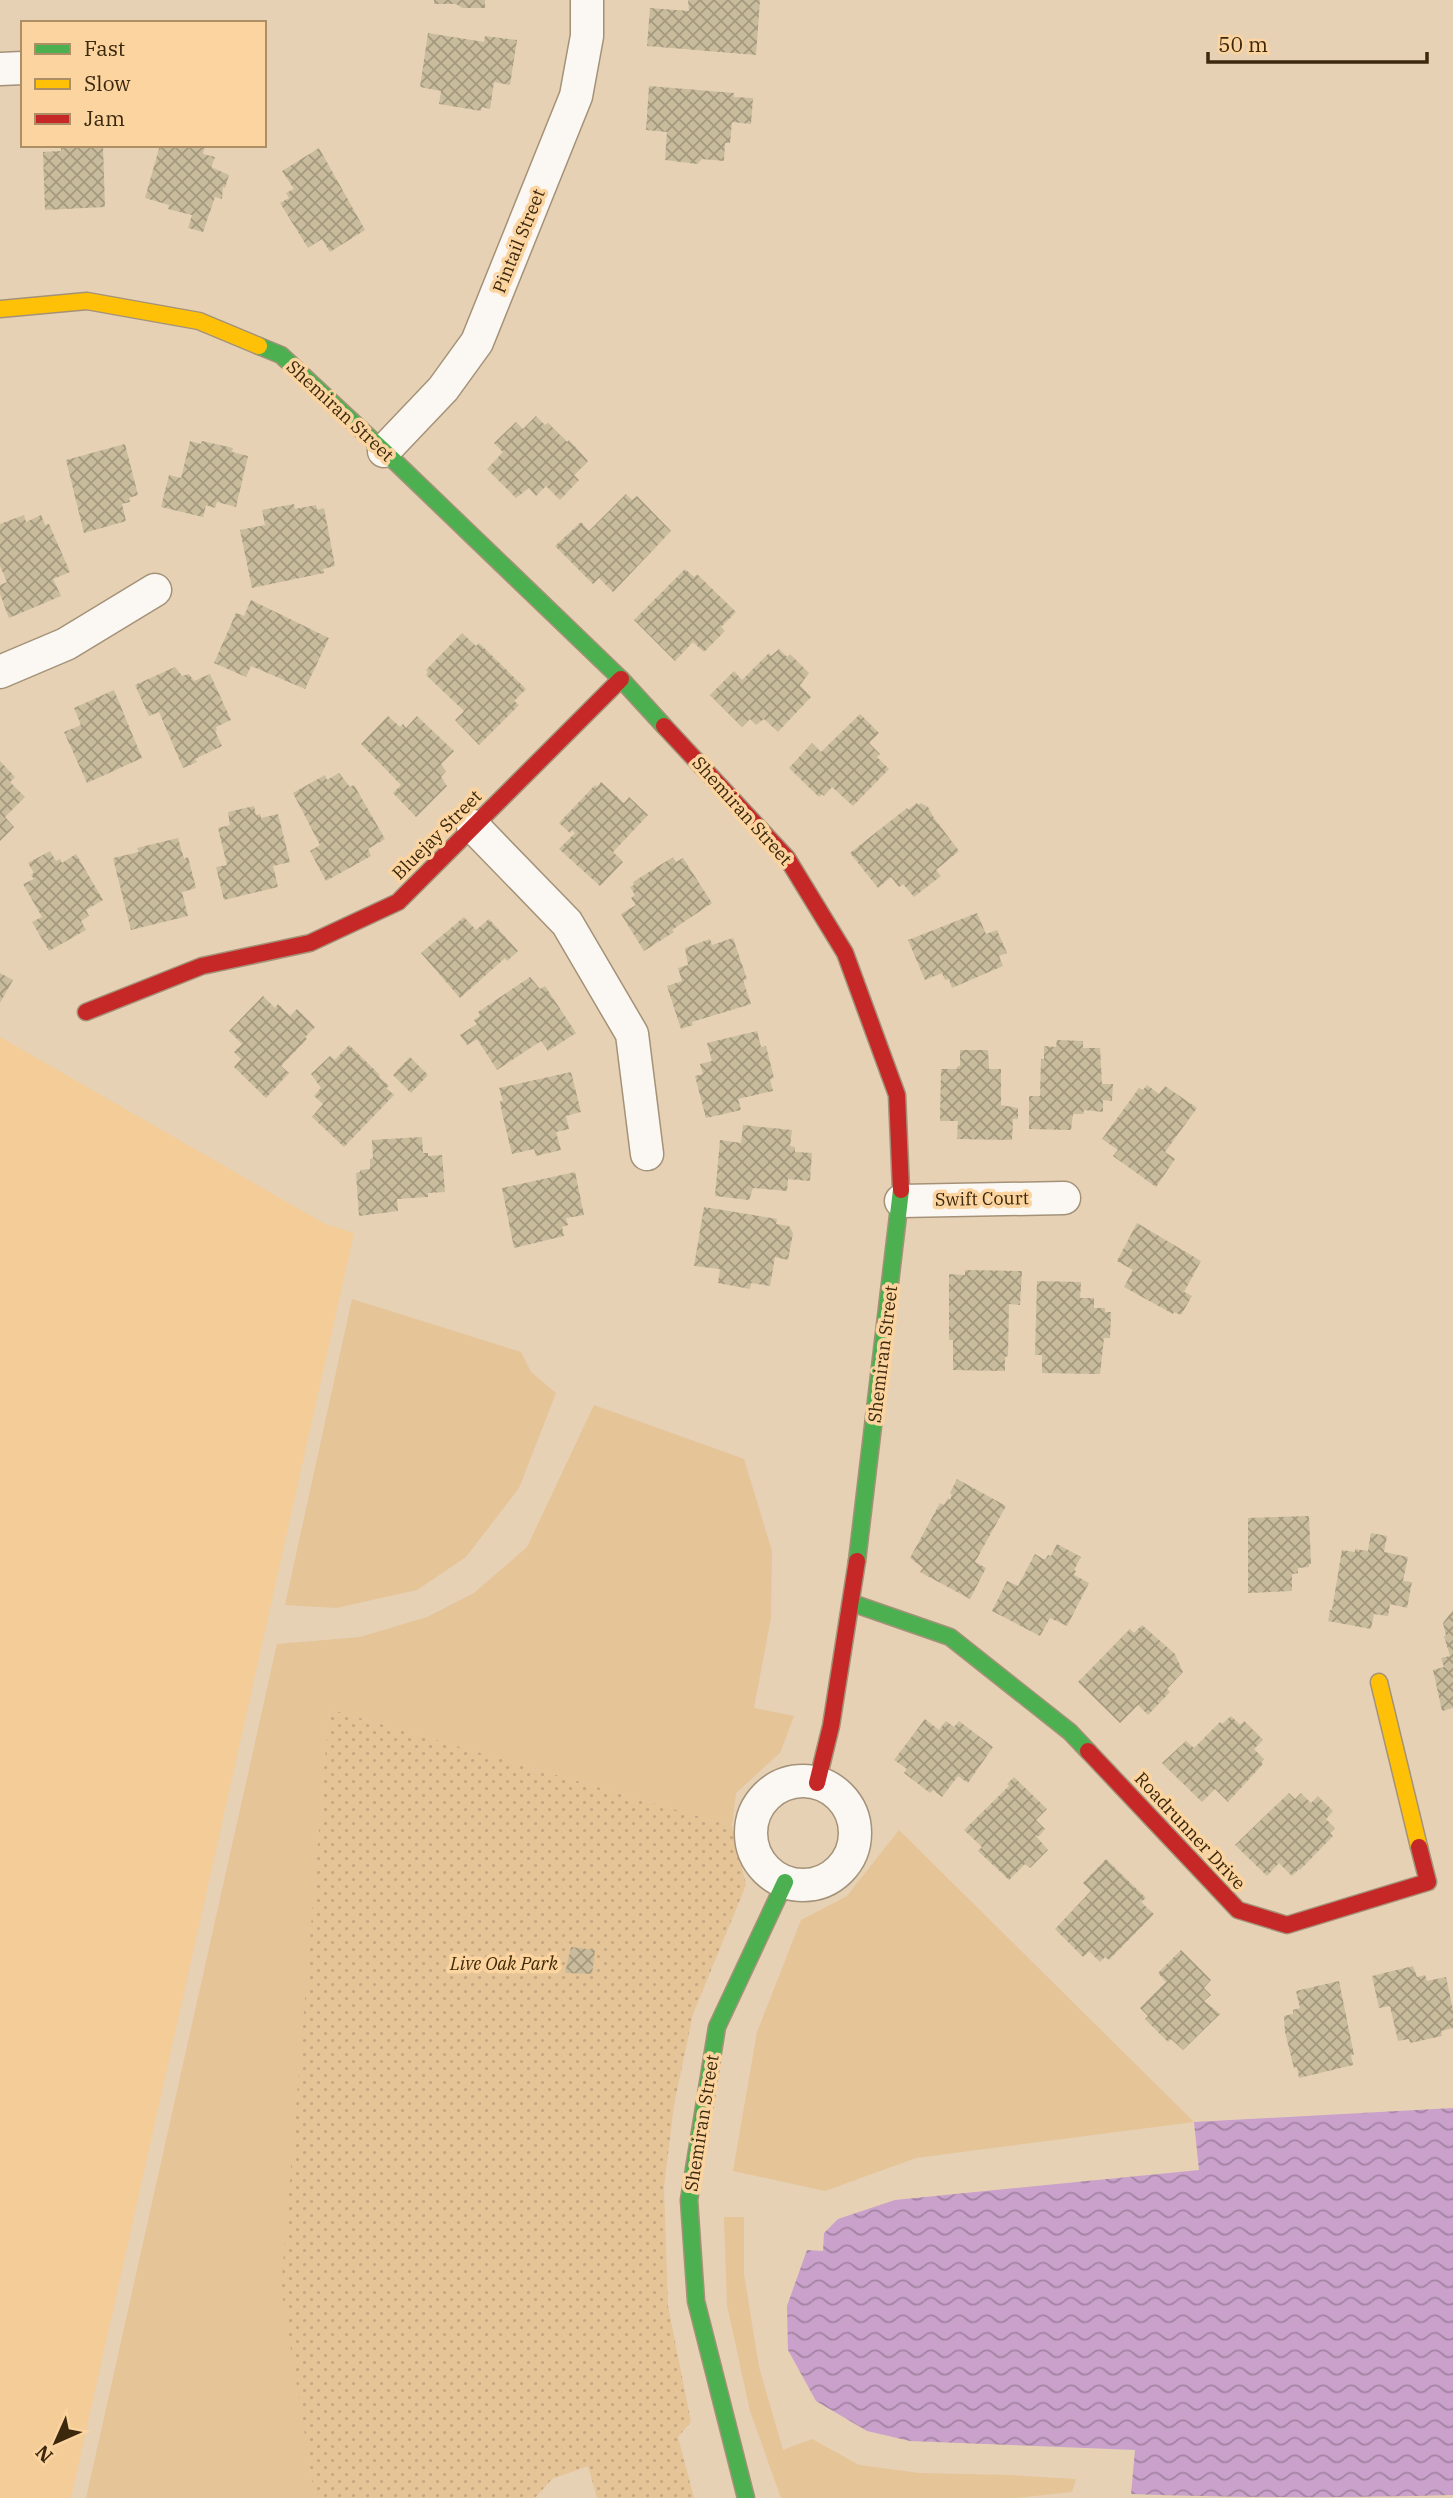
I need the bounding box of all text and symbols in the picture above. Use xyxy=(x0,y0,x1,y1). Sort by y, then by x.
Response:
legend xyxy=(21,21,266,147)
scale bar xyxy=(1208,21,1427,65)
text: 50 m xyxy=(1218,30,1268,58)
text: Fast xyxy=(84,34,125,62)
text: Slow xyxy=(84,69,131,97)
text: Jam xyxy=(84,104,125,132)
street label: Pintail Street xyxy=(487,185,550,296)
street label: Shemiran Street xyxy=(282,355,399,466)
street label: Shemiran Street xyxy=(688,752,797,870)
street label: Bluejay Street xyxy=(387,785,486,884)
street label: Swift Court xyxy=(935,1186,1029,1211)
street label: Shemiran Street xyxy=(863,1284,902,1424)
street label: Roadrunner Drive xyxy=(1130,1767,1251,1894)
park label: Live Oak Park xyxy=(449,1952,558,1975)
street label: Shemiran Street xyxy=(679,2053,724,2193)
north arrow xyxy=(21,2407,91,2477)
text: N xyxy=(30,2440,58,2468)

